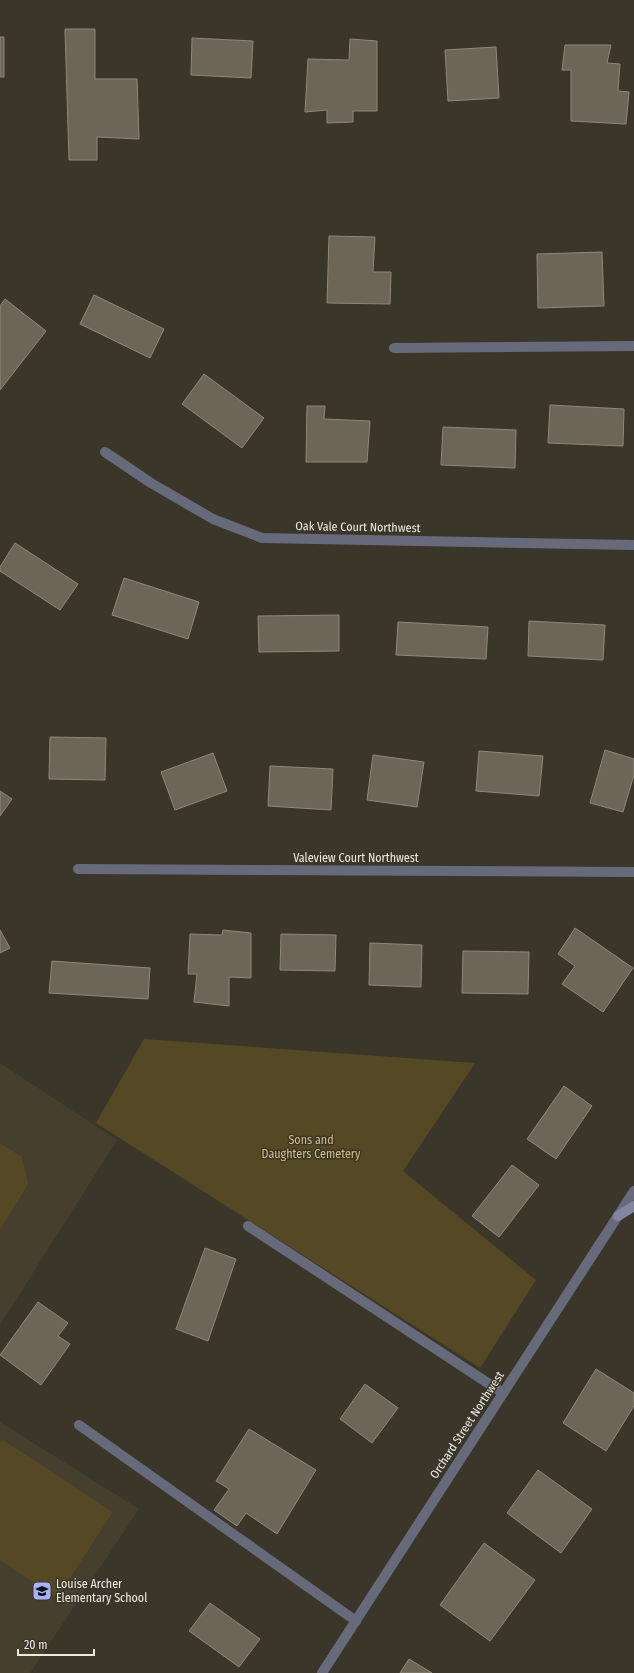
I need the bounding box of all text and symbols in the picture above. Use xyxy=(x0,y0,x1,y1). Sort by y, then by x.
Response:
street label: Oak Vale Court Northwest xyxy=(295,519,421,535)
street label: Valeview Court Northwest xyxy=(293,851,419,865)
park label: Sons and Daughters Cemetery xyxy=(262,1133,361,1161)
street label: Orchard Street Northwest xyxy=(427,1369,507,1481)
place label: Louise Archer Elementary School xyxy=(56,1577,147,1605)
school or university icon: Louise Archer Elementary School xyxy=(31,1580,53,1602)
scale bar xyxy=(18,1631,94,1657)
text: 20 m xyxy=(24,1638,48,1652)

